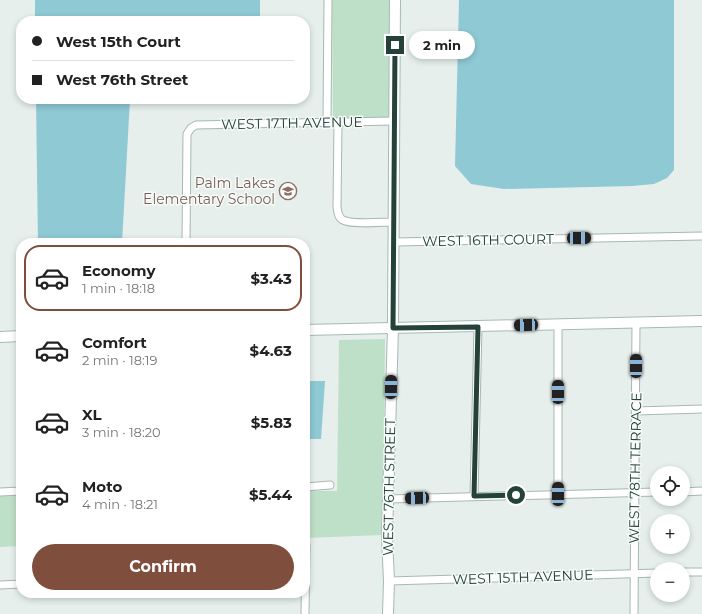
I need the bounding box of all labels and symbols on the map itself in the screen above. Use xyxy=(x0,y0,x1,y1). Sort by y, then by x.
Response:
callout: 2 min xyxy=(409,31,475,59)
route end xyxy=(386,36,404,54)
street label: WEST 17TH AVENUE xyxy=(221,113,363,133)
place label: Palm Lakes Elementary School xyxy=(143,174,275,208)
school or university icon: Palm Lakes Elementary School xyxy=(278,181,298,201)
street label: WEST 16TH COURT xyxy=(422,230,554,250)
car xyxy=(567,232,591,244)
car xyxy=(514,319,538,331)
car xyxy=(630,354,642,378)
car xyxy=(385,375,397,399)
car xyxy=(552,380,564,404)
street label: WEST 78TH TERRACE xyxy=(625,392,645,544)
street label: WEST 76TH STREET xyxy=(379,418,399,556)
car xyxy=(552,482,564,506)
route start xyxy=(507,486,525,504)
car xyxy=(405,492,429,504)
street label: WEST 15TH AVENUE xyxy=(452,566,594,588)

